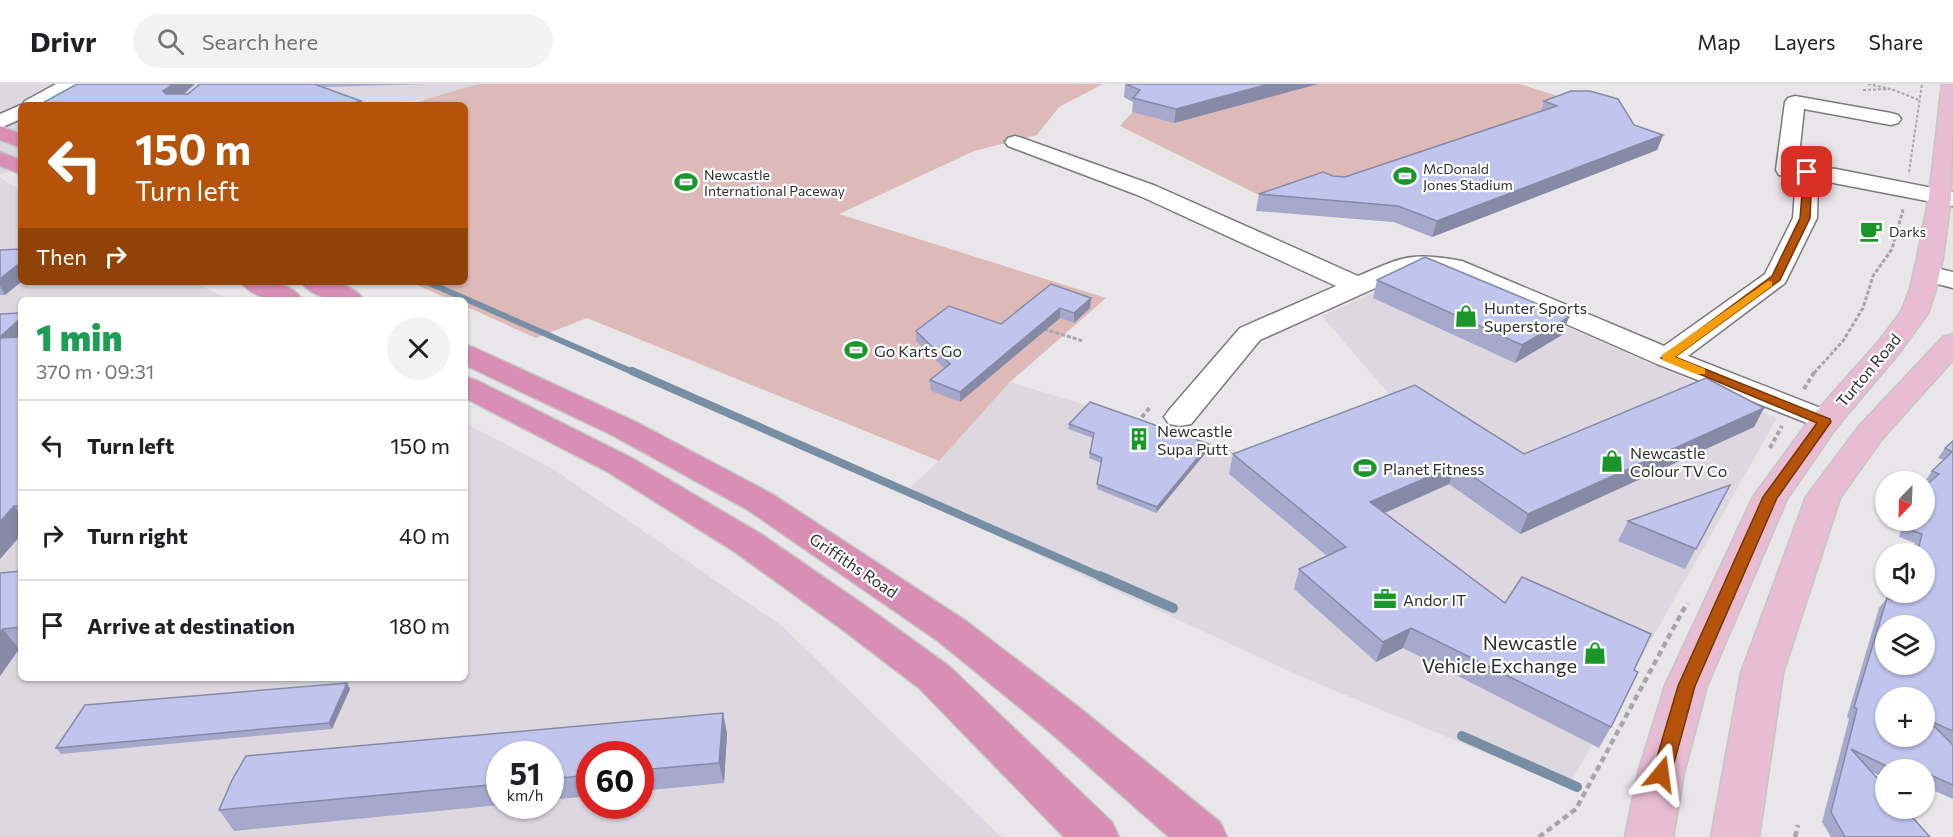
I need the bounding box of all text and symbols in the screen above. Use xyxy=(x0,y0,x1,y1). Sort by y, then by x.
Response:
search box xyxy=(133,14,553,68)
text: Drivr xyxy=(30,24,97,58)
icon: search xyxy=(154,25,187,58)
text: Search here xyxy=(202,28,318,55)
text: Map xyxy=(1697,29,1741,54)
text: Layers xyxy=(1774,29,1836,54)
text: Share xyxy=(1869,29,1923,54)
text: 150 m xyxy=(135,122,251,174)
icon: left xyxy=(36,126,114,204)
pin xyxy=(1781,146,1832,197)
icon: arrive xyxy=(1790,155,1823,188)
place label: McDonald Jones Stadium xyxy=(1423,160,1513,193)
sports icon: McDonald Jones Stadium xyxy=(1392,163,1418,189)
place label: Newcastle International Paceway xyxy=(704,166,845,199)
sports icon: Newcastle International Paceway xyxy=(673,169,699,195)
text: Turn left xyxy=(135,174,239,207)
cafe icon: Darks xyxy=(1858,218,1884,244)
place label: Darks xyxy=(1889,223,1926,240)
icon: right xyxy=(99,240,132,273)
text: Then xyxy=(36,243,87,270)
place label: Hunter Sports Superstore xyxy=(1484,298,1587,335)
shop icon: Hunter Sports Superstore xyxy=(1453,303,1479,329)
text: 1 min xyxy=(36,314,122,358)
button: close xyxy=(387,317,450,380)
street label: Turton Road xyxy=(1832,329,1904,411)
sports icon: Go Karts Go xyxy=(843,337,869,363)
place label: Go Karts Go xyxy=(874,341,962,360)
text: 370 m · 09:31 xyxy=(36,359,154,383)
place label: Newcastle Supa Putt xyxy=(1157,421,1232,458)
building icon: Newcastle Supa Putt xyxy=(1126,426,1152,452)
icon: left xyxy=(36,429,69,462)
text: Turn left xyxy=(87,432,174,459)
text: 150 m xyxy=(390,432,450,459)
place label: Newcastle Colour TV Co xyxy=(1630,443,1727,480)
shop icon: Newcastle Colour TV Co xyxy=(1599,448,1625,474)
sports icon: Planet Fitness xyxy=(1352,455,1378,481)
place label: Planet Fitness xyxy=(1383,459,1485,478)
north arrow xyxy=(1875,471,1935,531)
map controls xyxy=(1875,471,1935,819)
icon: right xyxy=(36,519,69,552)
text: Turn right xyxy=(87,522,188,549)
text: 40 m xyxy=(399,522,450,549)
street label: Griffiths Road xyxy=(806,529,902,601)
button: sound xyxy=(1875,543,1935,603)
office icon: Andor IT xyxy=(1372,586,1398,612)
place label: Andor IT xyxy=(1403,590,1466,609)
icon: arrive xyxy=(36,609,69,642)
text: Arrive at destination xyxy=(87,612,295,639)
text: 180 m xyxy=(389,612,450,639)
button: layers xyxy=(1875,615,1935,675)
place label: Newcastle Vehicle Exchange xyxy=(1422,630,1577,677)
shop icon: Newcastle Vehicle Exchange xyxy=(1582,640,1608,666)
button: + xyxy=(1875,687,1935,747)
speed limit sign: 60 xyxy=(576,741,654,819)
position arrow xyxy=(1629,742,1693,806)
text: 51 xyxy=(509,754,541,791)
button: − xyxy=(1875,759,1935,819)
text: km/h xyxy=(507,786,543,804)

